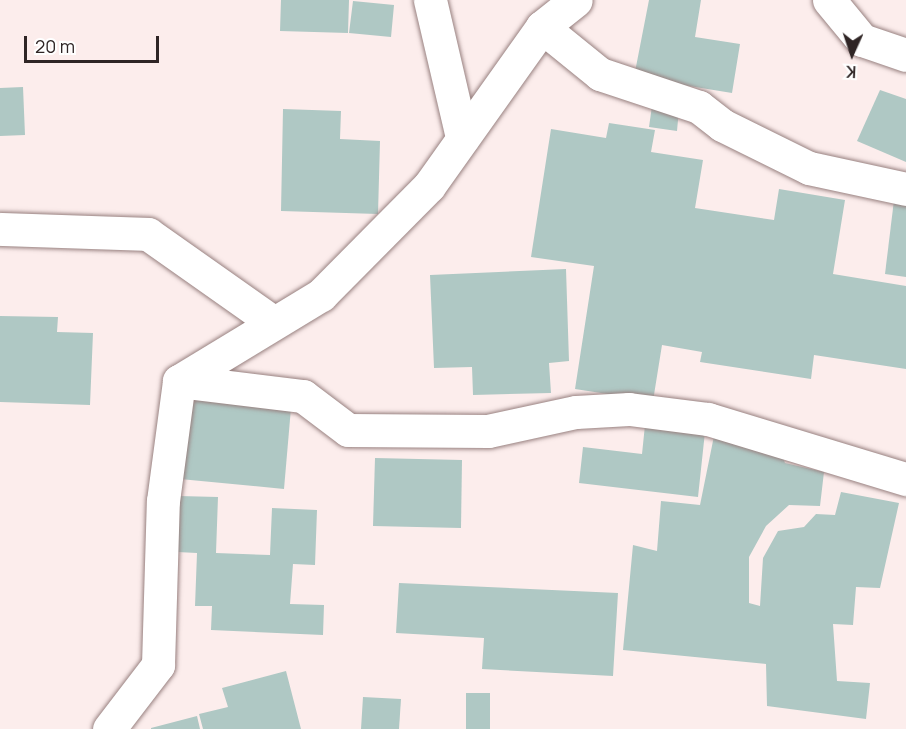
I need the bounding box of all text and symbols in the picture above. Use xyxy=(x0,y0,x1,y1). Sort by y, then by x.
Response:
scale bar xyxy=(27,24,162,62)
north arrow xyxy=(822,24,882,84)
text: 20 m xyxy=(35,34,75,58)
text: K xyxy=(845,61,857,83)

